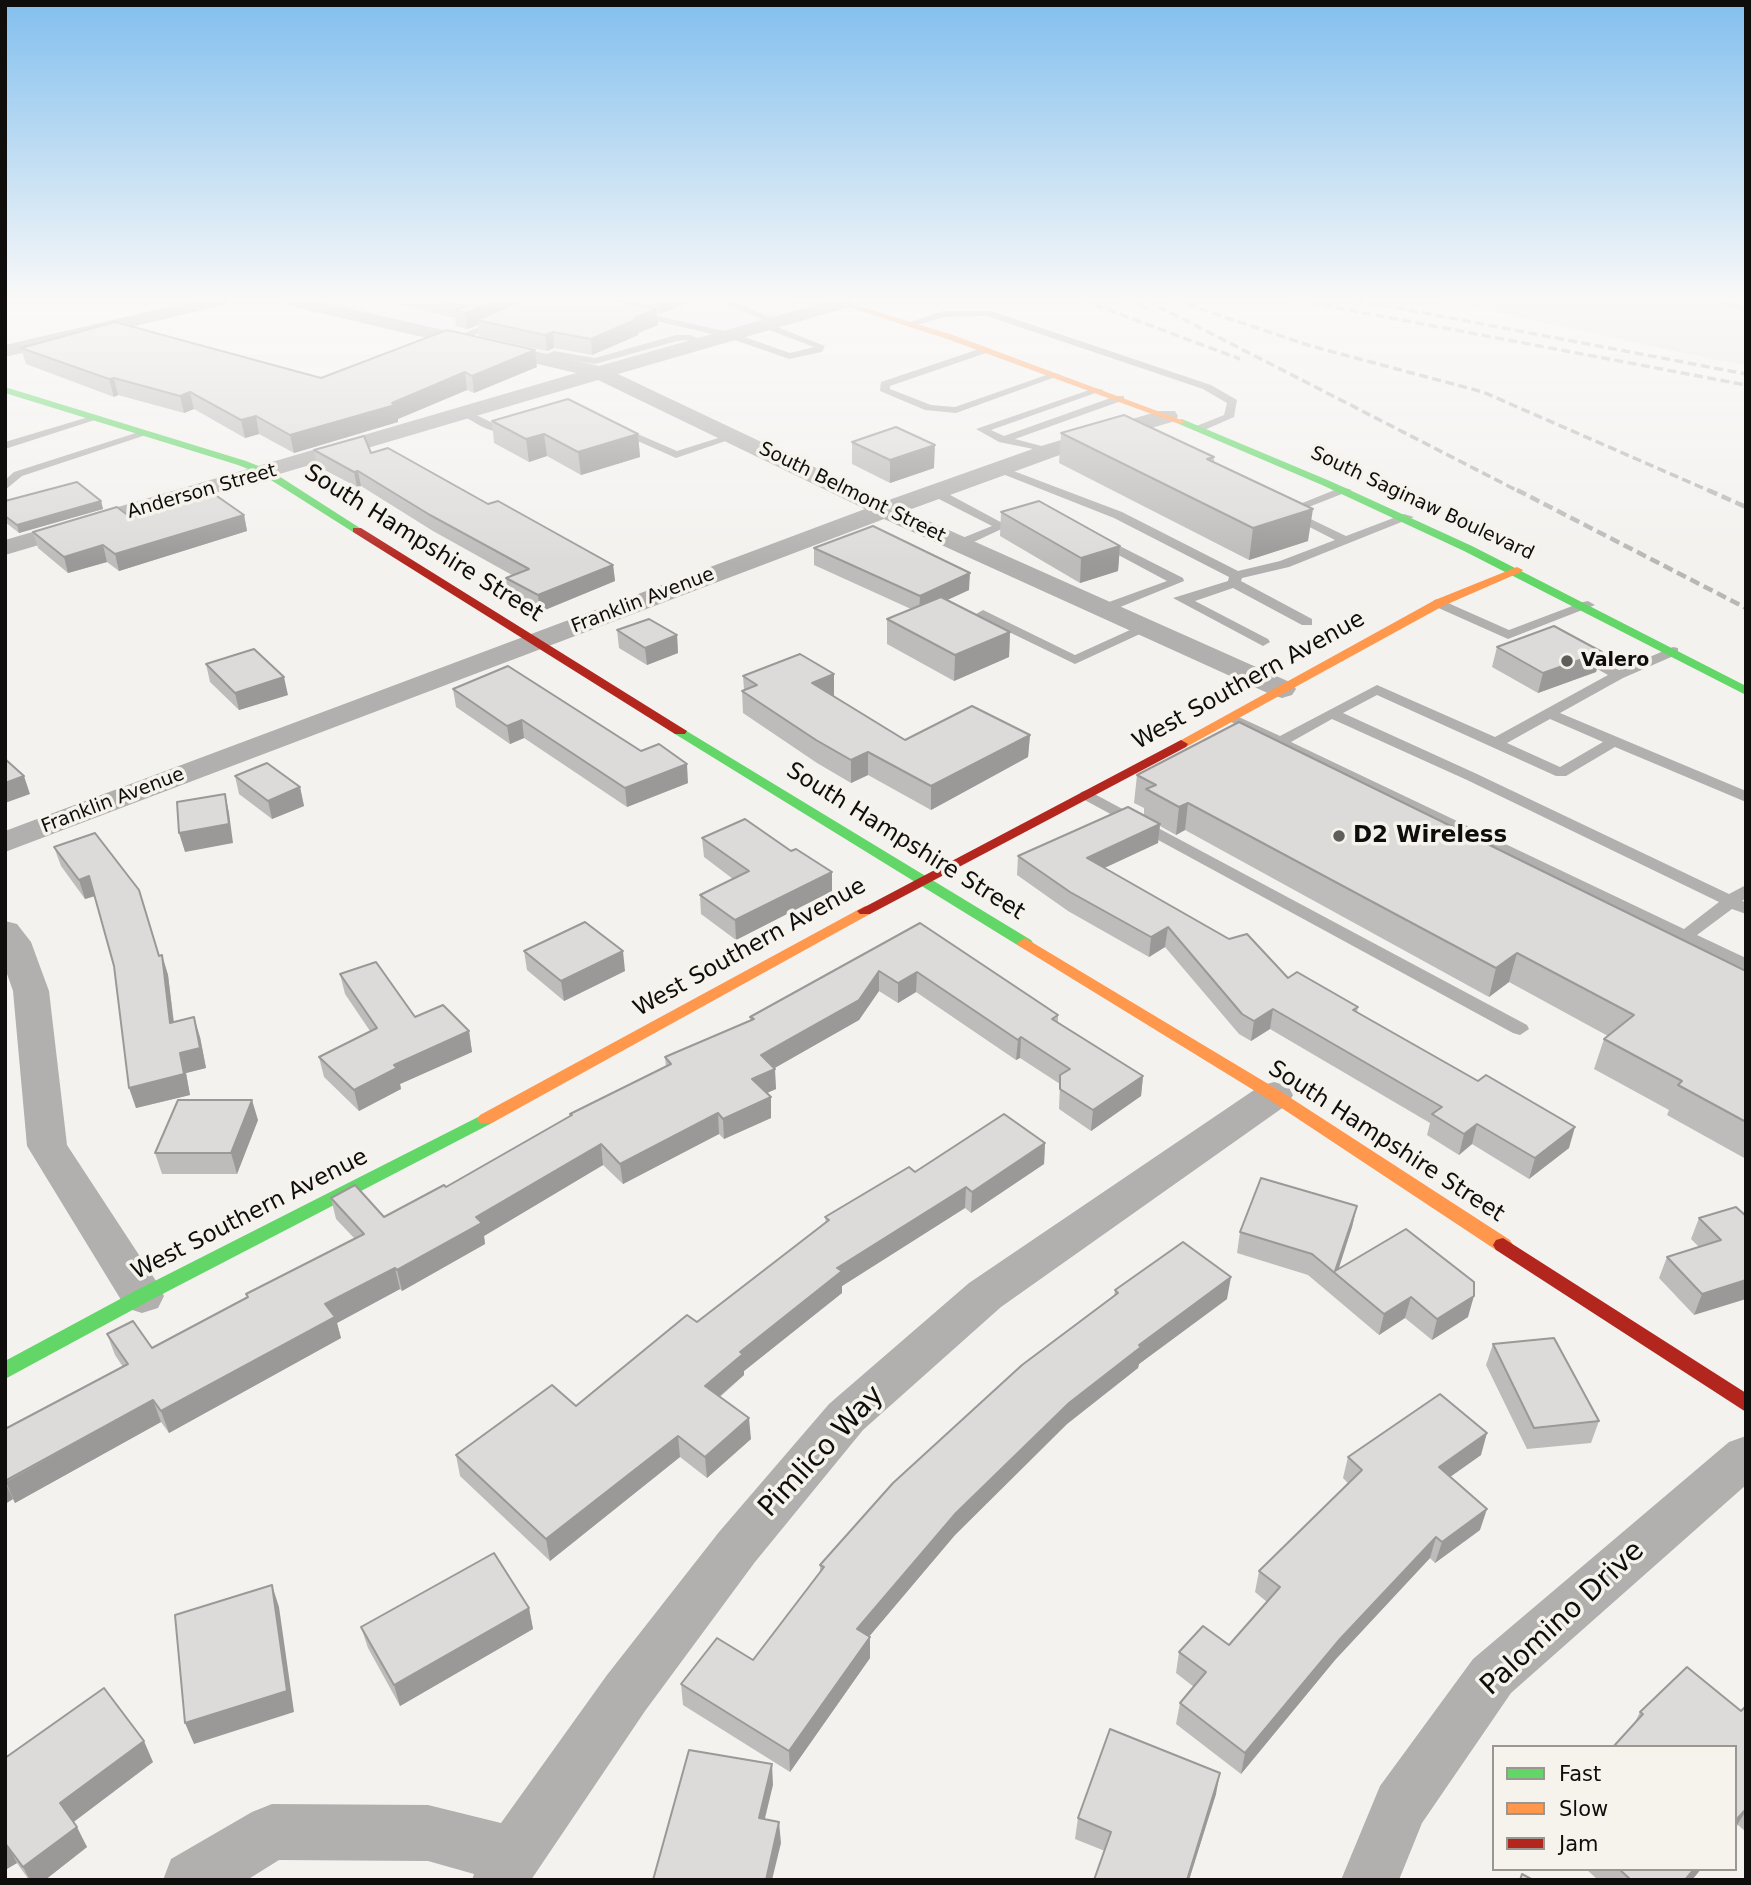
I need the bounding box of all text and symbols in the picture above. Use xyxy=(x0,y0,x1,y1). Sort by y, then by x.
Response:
street label: South Belmont Street xyxy=(755,438,949,548)
street label: South Saginaw Boulevard xyxy=(1307,442,1537,566)
street label: South Hampshire Street xyxy=(299,459,547,629)
street label: Anderson Street xyxy=(125,460,279,524)
street label: Franklin Avenue xyxy=(568,563,718,639)
street label: West Southern Avenue xyxy=(1128,606,1370,756)
place label: Valero xyxy=(1581,650,1649,672)
marker: Valero xyxy=(1559,653,1575,669)
street label: South Hampshire Street xyxy=(781,757,1029,927)
street label: Franklin Avenue xyxy=(38,763,188,839)
place label: D2 Wireless xyxy=(1353,822,1507,850)
marker: D2 Wireless xyxy=(1331,828,1347,844)
street label: West Southern Avenue xyxy=(629,873,871,1023)
street label: South Hampshire Street xyxy=(1263,1055,1509,1229)
street label: West Southern Avenue xyxy=(127,1143,373,1287)
street label: Pimlico Way xyxy=(752,1379,892,1525)
street label: Palomino Drive xyxy=(1474,1535,1652,1703)
legend xyxy=(1492,1745,1737,1871)
text: Fast xyxy=(1559,1762,1601,1786)
text: Slow xyxy=(1559,1797,1608,1821)
text: Jam xyxy=(1559,1832,1599,1856)

